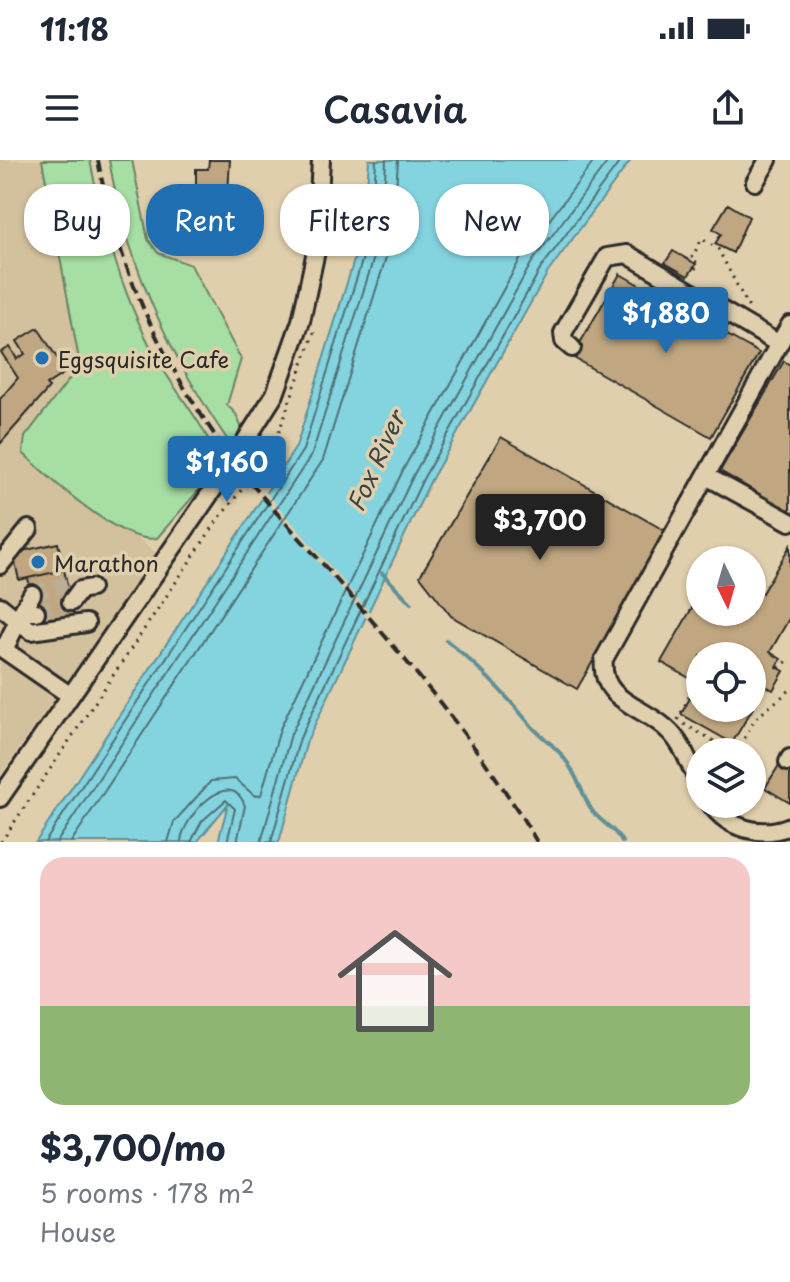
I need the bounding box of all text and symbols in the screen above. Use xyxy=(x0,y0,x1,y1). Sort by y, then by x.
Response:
text: 11:18 xyxy=(40,6,109,51)
text: Casavia xyxy=(323,81,467,135)
icon: menu xyxy=(40,86,84,130)
icon: share xyxy=(706,86,750,130)
chip: Buy xyxy=(24,184,130,256)
chip: Rent xyxy=(146,184,264,256)
chip: Filters xyxy=(280,184,419,256)
chip: New xyxy=(435,184,549,256)
pin: $1,880 xyxy=(601,287,731,355)
text: $1,880 xyxy=(622,293,710,332)
place label: Eggsquisite Cafe xyxy=(58,342,229,375)
marker: Eggsquisite Cafe xyxy=(33,349,51,367)
water label: Fox River xyxy=(337,402,414,517)
pin: $1,160 xyxy=(162,436,292,504)
text: $1,160 xyxy=(186,442,268,481)
pin: $3,700 xyxy=(475,494,605,562)
text: $3,700 xyxy=(493,500,587,539)
place label: Marathon xyxy=(54,546,159,579)
north arrow xyxy=(686,546,766,626)
map controls xyxy=(686,546,766,818)
marker: Marathon xyxy=(29,553,47,571)
button: locate xyxy=(686,642,766,722)
button: layers xyxy=(686,738,766,818)
icon: home xyxy=(323,909,467,1053)
text: $3,700/mo xyxy=(40,1121,226,1173)
text: 5 rooms · 178 m² xyxy=(40,1173,254,1212)
text: House xyxy=(40,1212,116,1251)

